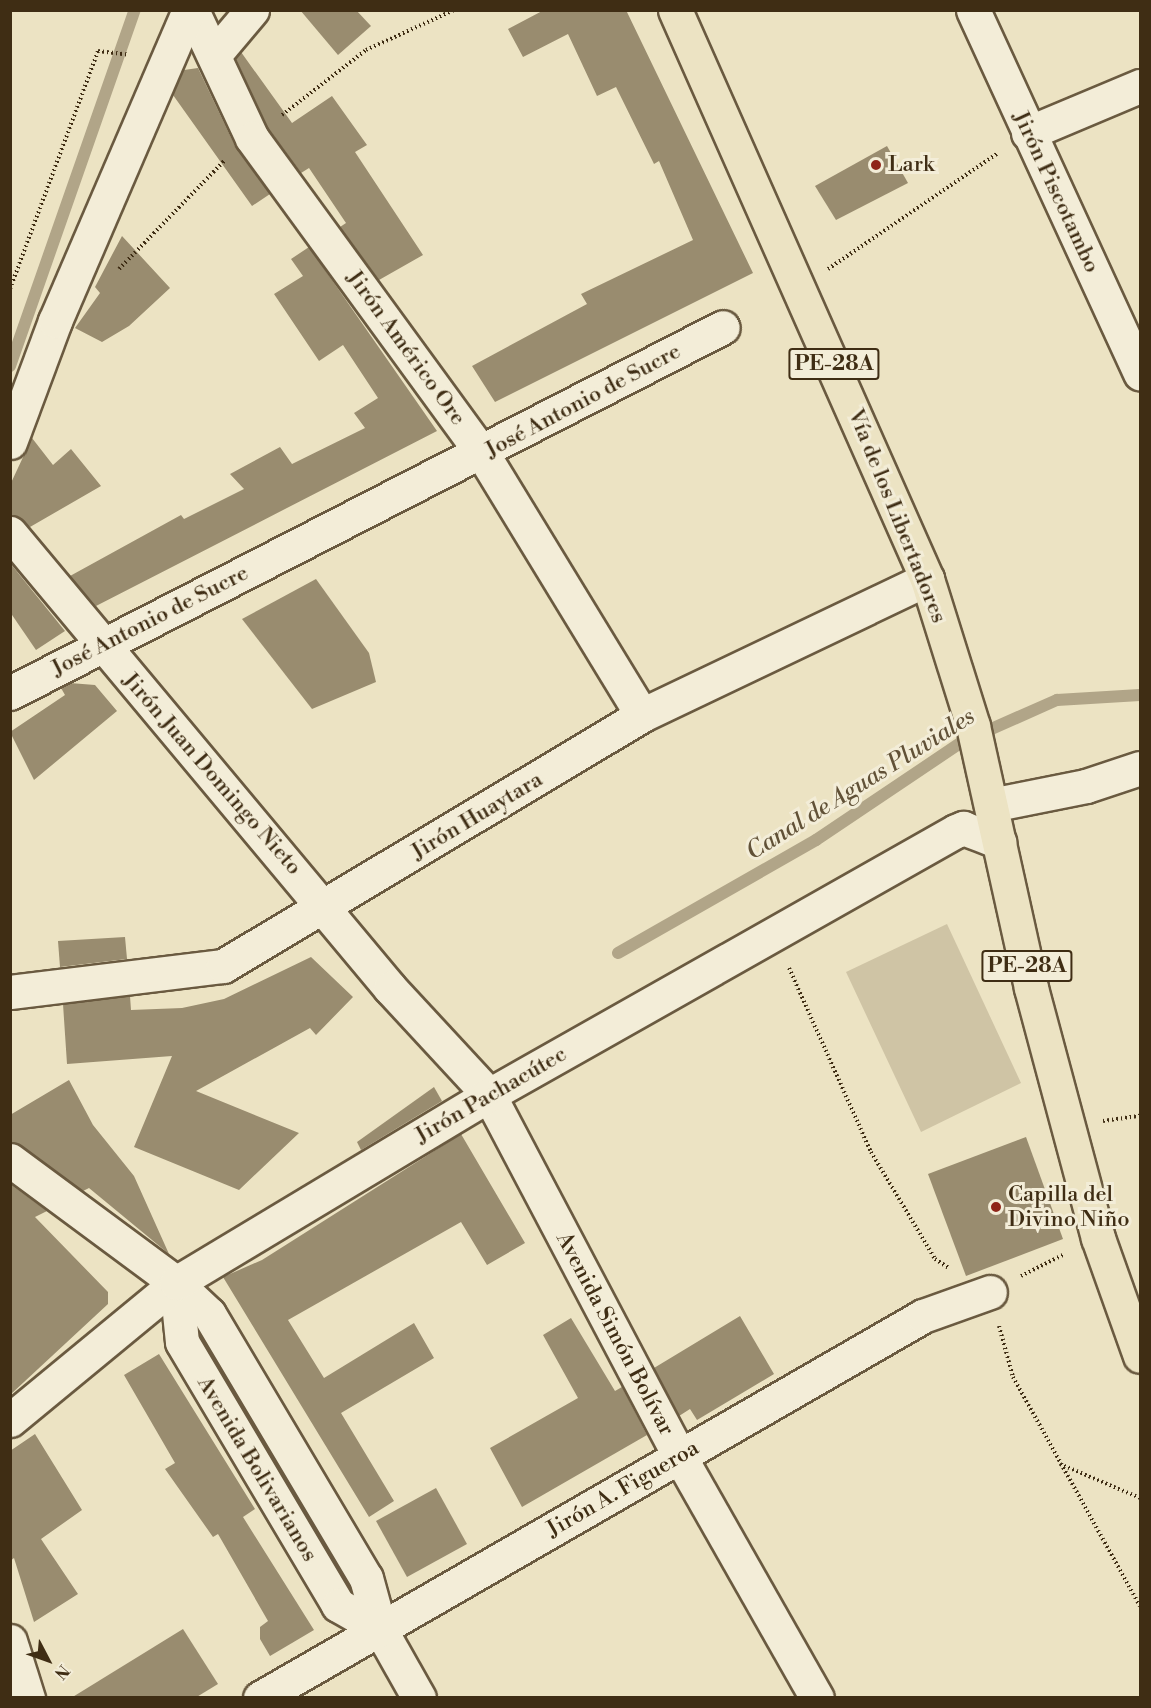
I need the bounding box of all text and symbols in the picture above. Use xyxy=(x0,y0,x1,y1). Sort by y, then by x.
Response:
street label: Jirón Piscotambo xyxy=(1007,107,1105,277)
place label: Lark xyxy=(888,152,934,178)
marker: Lark xyxy=(869,158,883,172)
street label: Jirón Américo Ore xyxy=(341,265,471,431)
street label: José Antonio de Sucre xyxy=(481,338,685,464)
road number: PE-28A xyxy=(788,346,880,382)
street label: Vía de los Libertadores xyxy=(842,405,952,627)
street label: José Antonio de Sucre xyxy=(47,560,253,682)
street label: Jirón Juan Domingo Nieto xyxy=(117,667,307,881)
water label: Canal de Aguas Pluviales xyxy=(741,703,981,867)
street label: Jirón Huaytara xyxy=(407,767,547,865)
road number: PE-28A xyxy=(980,948,1074,984)
street label: Jirón Pachacútec xyxy=(411,1041,571,1149)
place label: Capilla del Divino Niño xyxy=(1008,1181,1130,1232)
marker: Capilla del Divino Niño xyxy=(989,1200,1003,1214)
street label: Avenida Simón Bolívar xyxy=(550,1228,680,1440)
street label: Avenida Bolivarianos xyxy=(191,1372,323,1566)
street label: Jirón A. Figueroa xyxy=(542,1435,704,1543)
north arrow xyxy=(18,1630,78,1690)
text: N xyxy=(50,1660,73,1683)

